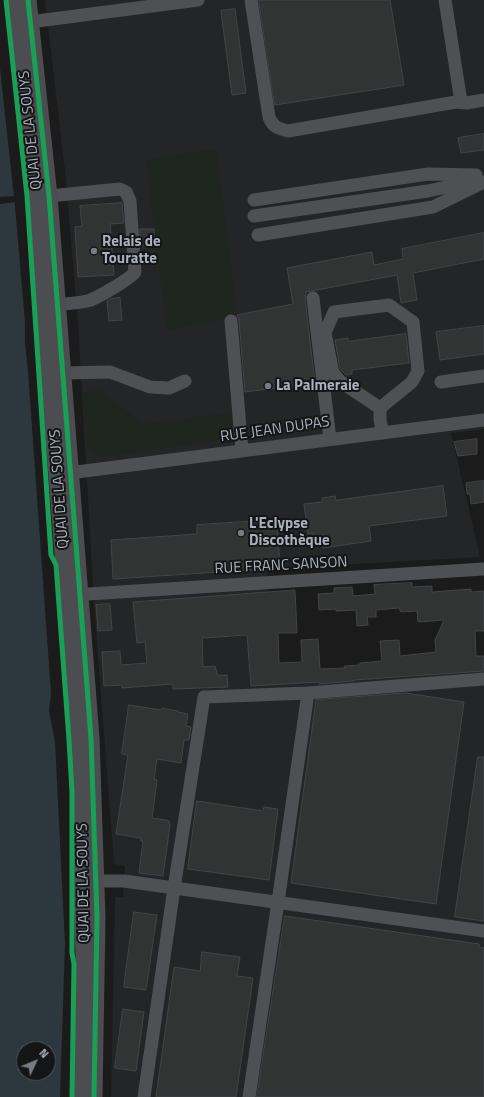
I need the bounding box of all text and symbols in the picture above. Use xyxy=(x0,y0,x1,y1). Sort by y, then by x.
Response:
street label: QUAI DE LA SOUYS xyxy=(16,70,46,190)
place label: Relais de Touratte xyxy=(102,233,161,268)
marker: Relais de Touratte xyxy=(89,246,99,256)
place label: La Palmeraie xyxy=(276,377,360,395)
marker: La Palmeraie xyxy=(263,381,273,391)
street label: RUE JEAN DUPAS xyxy=(219,413,331,447)
street label: QUAI DE LA SOUYS xyxy=(47,429,73,549)
place label: L'Eclypse Discothèque xyxy=(249,515,330,550)
marker: L'Eclypse Discothèque xyxy=(236,528,246,538)
street label: RUE FRANC SANSON xyxy=(214,554,348,578)
street label: QUAI DE LA SOUYS xyxy=(74,823,94,943)
north arrow xyxy=(16,1041,56,1081)
text: N xyxy=(36,1045,52,1062)

